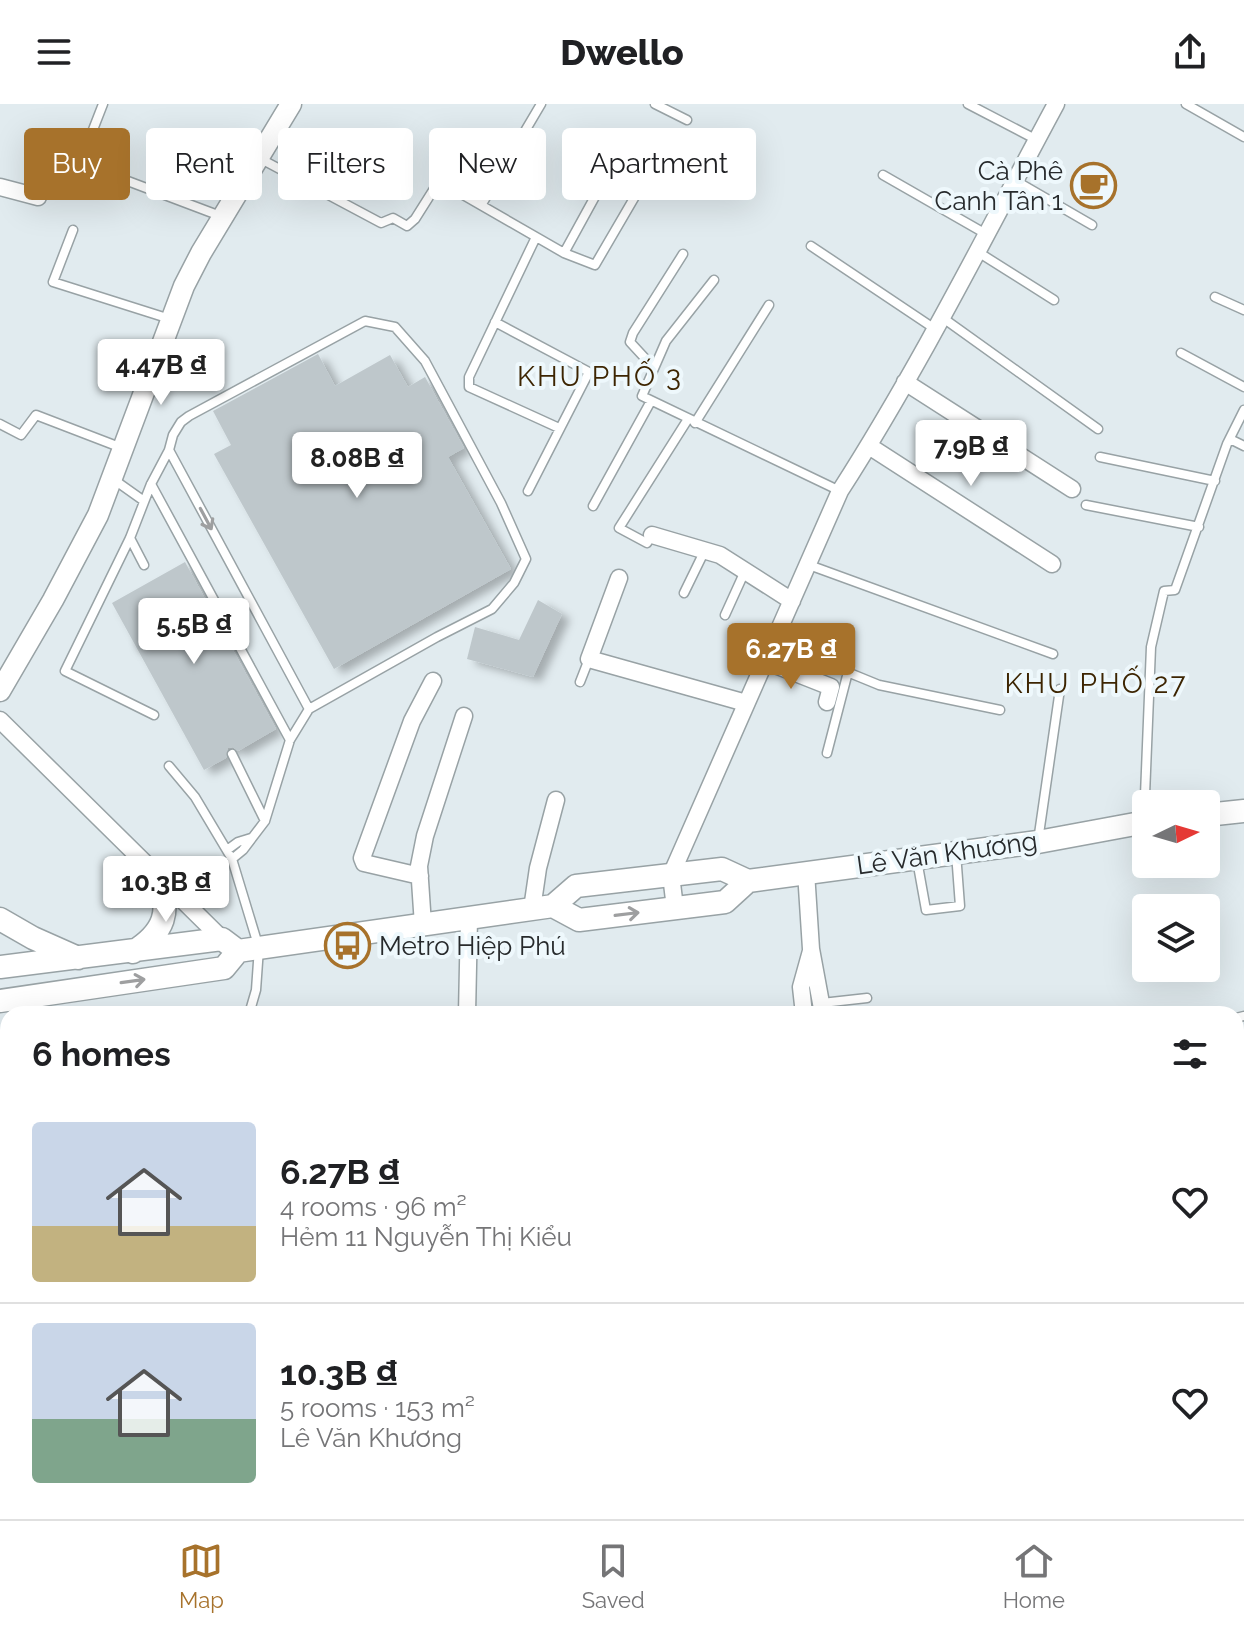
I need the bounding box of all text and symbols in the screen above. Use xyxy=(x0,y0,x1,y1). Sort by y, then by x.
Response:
icon: menu xyxy=(32,30,76,74)
icon: share xyxy=(1168,30,1212,74)
text: Dwello xyxy=(560,31,684,73)
chip: Buy xyxy=(24,128,130,200)
chip: Rent xyxy=(146,128,262,200)
chip: Filters xyxy=(278,128,413,200)
chip: New xyxy=(429,128,546,200)
chip: Apartment xyxy=(562,128,756,200)
place label: Cà Phê Canh Tân 1 xyxy=(935,156,1063,216)
cafe icon: Cà Phê Canh Tân 1 xyxy=(1070,162,1118,210)
pin: 4.47B ₫ xyxy=(87,339,235,407)
text: 4.47B ₫ xyxy=(116,350,206,380)
district label: KHU PHỐ 3 xyxy=(517,358,683,393)
pin: 7.9B ₫ xyxy=(906,420,1036,488)
text: 7.9B ₫ xyxy=(933,431,1009,461)
pin: 8.08B ₫ xyxy=(283,432,431,500)
text: 8.08B ₫ xyxy=(310,443,404,473)
one-way arrow xyxy=(199,506,214,530)
pin: 5.5B ₫ xyxy=(129,598,259,666)
text: 5.5B ₫ xyxy=(156,609,232,639)
pin: 6.27B ₫ xyxy=(717,623,865,691)
text: 6.27B ₫ xyxy=(745,634,837,664)
district label: KHU PHỐ 27 xyxy=(1005,665,1187,700)
north arrow xyxy=(1132,790,1220,878)
map controls xyxy=(1132,790,1220,982)
street label: Lê Văn Khương xyxy=(855,825,1039,881)
pin: 10.3B ₫ xyxy=(92,856,240,924)
text: 10.3B ₫ xyxy=(121,867,211,897)
button: layers xyxy=(1132,894,1220,982)
one-way arrow xyxy=(614,906,639,921)
bus stop icon: Metro Hiệp Phú xyxy=(324,922,372,970)
place label: Metro Hiệp Phú xyxy=(379,931,566,961)
one-way arrow xyxy=(119,973,145,988)
icon: filters xyxy=(1168,1032,1212,1076)
text: 6 homes xyxy=(32,1034,171,1074)
text: 6.27B ₫ xyxy=(280,1152,400,1192)
icon: home xyxy=(96,1154,192,1250)
icon: heart xyxy=(1168,1180,1212,1224)
text: 4 rooms · 96 m² xyxy=(280,1192,467,1222)
text: Hẻm 11 Nguyễn Thị Kiểu xyxy=(280,1222,572,1252)
text: 10.3B ₫ xyxy=(280,1353,398,1393)
icon: home xyxy=(96,1355,192,1451)
icon: heart xyxy=(1168,1381,1212,1425)
text: 5 rooms · 153 m² xyxy=(280,1393,475,1423)
text: Lê Văn Khương xyxy=(280,1423,462,1453)
tab: Map xyxy=(179,1539,224,1613)
tab: Saved xyxy=(582,1539,645,1613)
tab: Home xyxy=(1003,1539,1065,1613)

